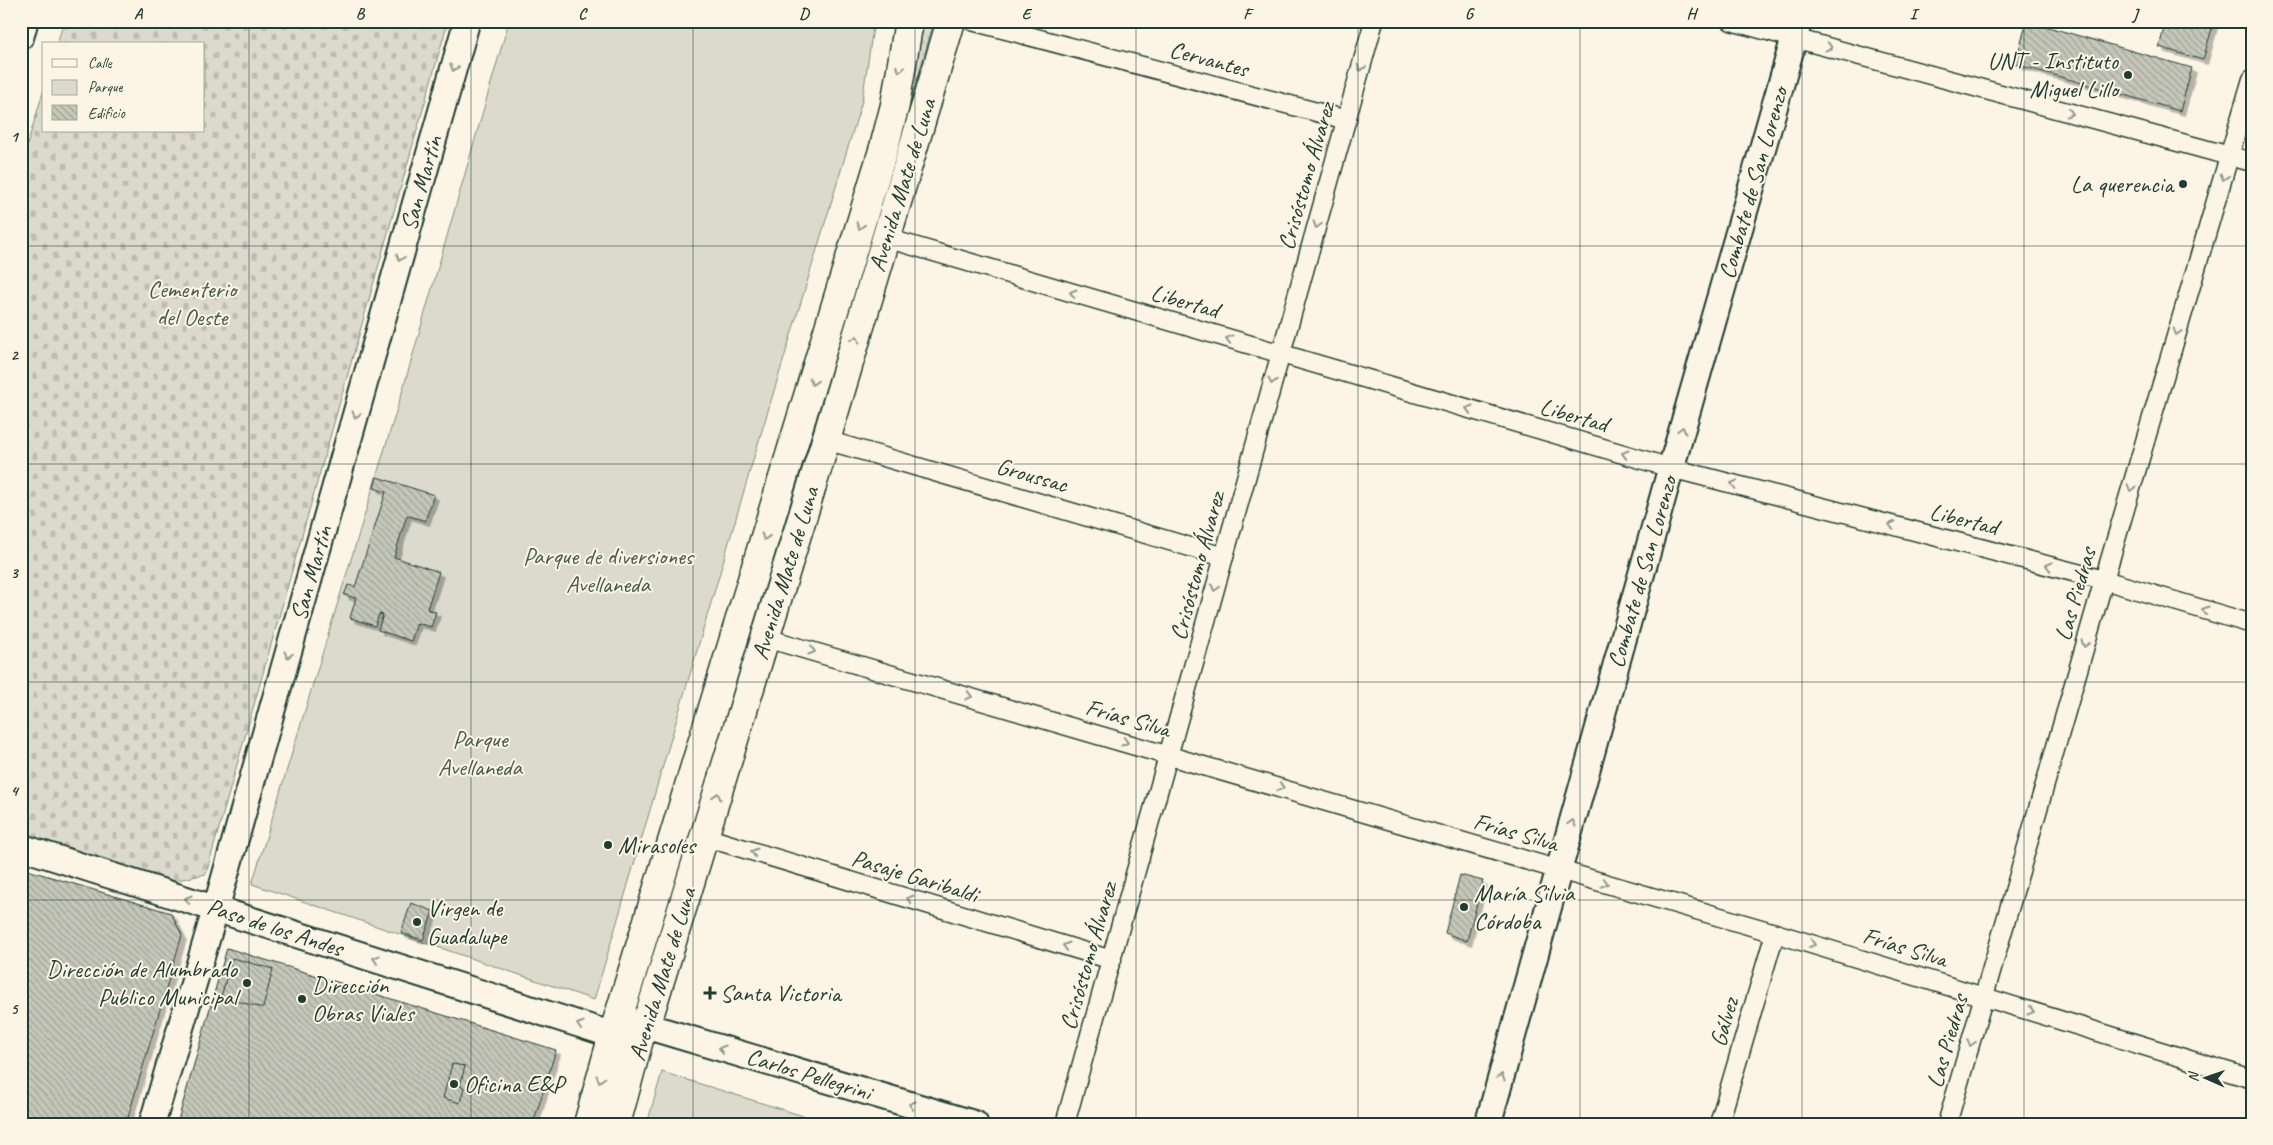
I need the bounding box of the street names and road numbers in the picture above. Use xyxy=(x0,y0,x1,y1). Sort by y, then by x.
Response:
street label: Cervantes xyxy=(1166,34,1253,84)
street label: Combate de San Lorenzo xyxy=(1711,81,1795,282)
street label: Avenida Mate de Luna xyxy=(861,94,943,275)
street label: Crisóstomo Álvarez xyxy=(1271,96,1342,253)
street label: San Martín xyxy=(393,131,449,234)
street label: Libertad xyxy=(1148,277,1226,326)
street label: Libertad xyxy=(1537,391,1615,440)
street label: Groussac xyxy=(993,451,1072,500)
street label: Combate de San Lorenzo xyxy=(1600,470,1684,671)
street label: Avenida Mate de Luna xyxy=(744,482,826,663)
street label: Crisóstomo Álvarez xyxy=(1163,486,1232,643)
street label: Libertad xyxy=(1927,496,2005,543)
street label: San Martín xyxy=(283,521,339,624)
street label: Las Piedras xyxy=(2047,541,2103,644)
street label: Frías Silva xyxy=(1082,692,1176,745)
street label: Frías Silva xyxy=(1470,806,1564,859)
street label: Pasaje Garibaldi xyxy=(848,843,984,910)
street label: Crisóstomo Álvarez xyxy=(1053,876,1124,1033)
street label: Avenida Mate de Luna xyxy=(621,883,703,1064)
street label: Paso de los Andes xyxy=(203,891,349,964)
street label: Frías Silva xyxy=(1859,920,1953,975)
street label: Las Piedras xyxy=(1919,988,1975,1091)
street label: Gálvez xyxy=(1703,993,1746,1050)
street label: Carlos Pellegrini xyxy=(743,1041,878,1108)

